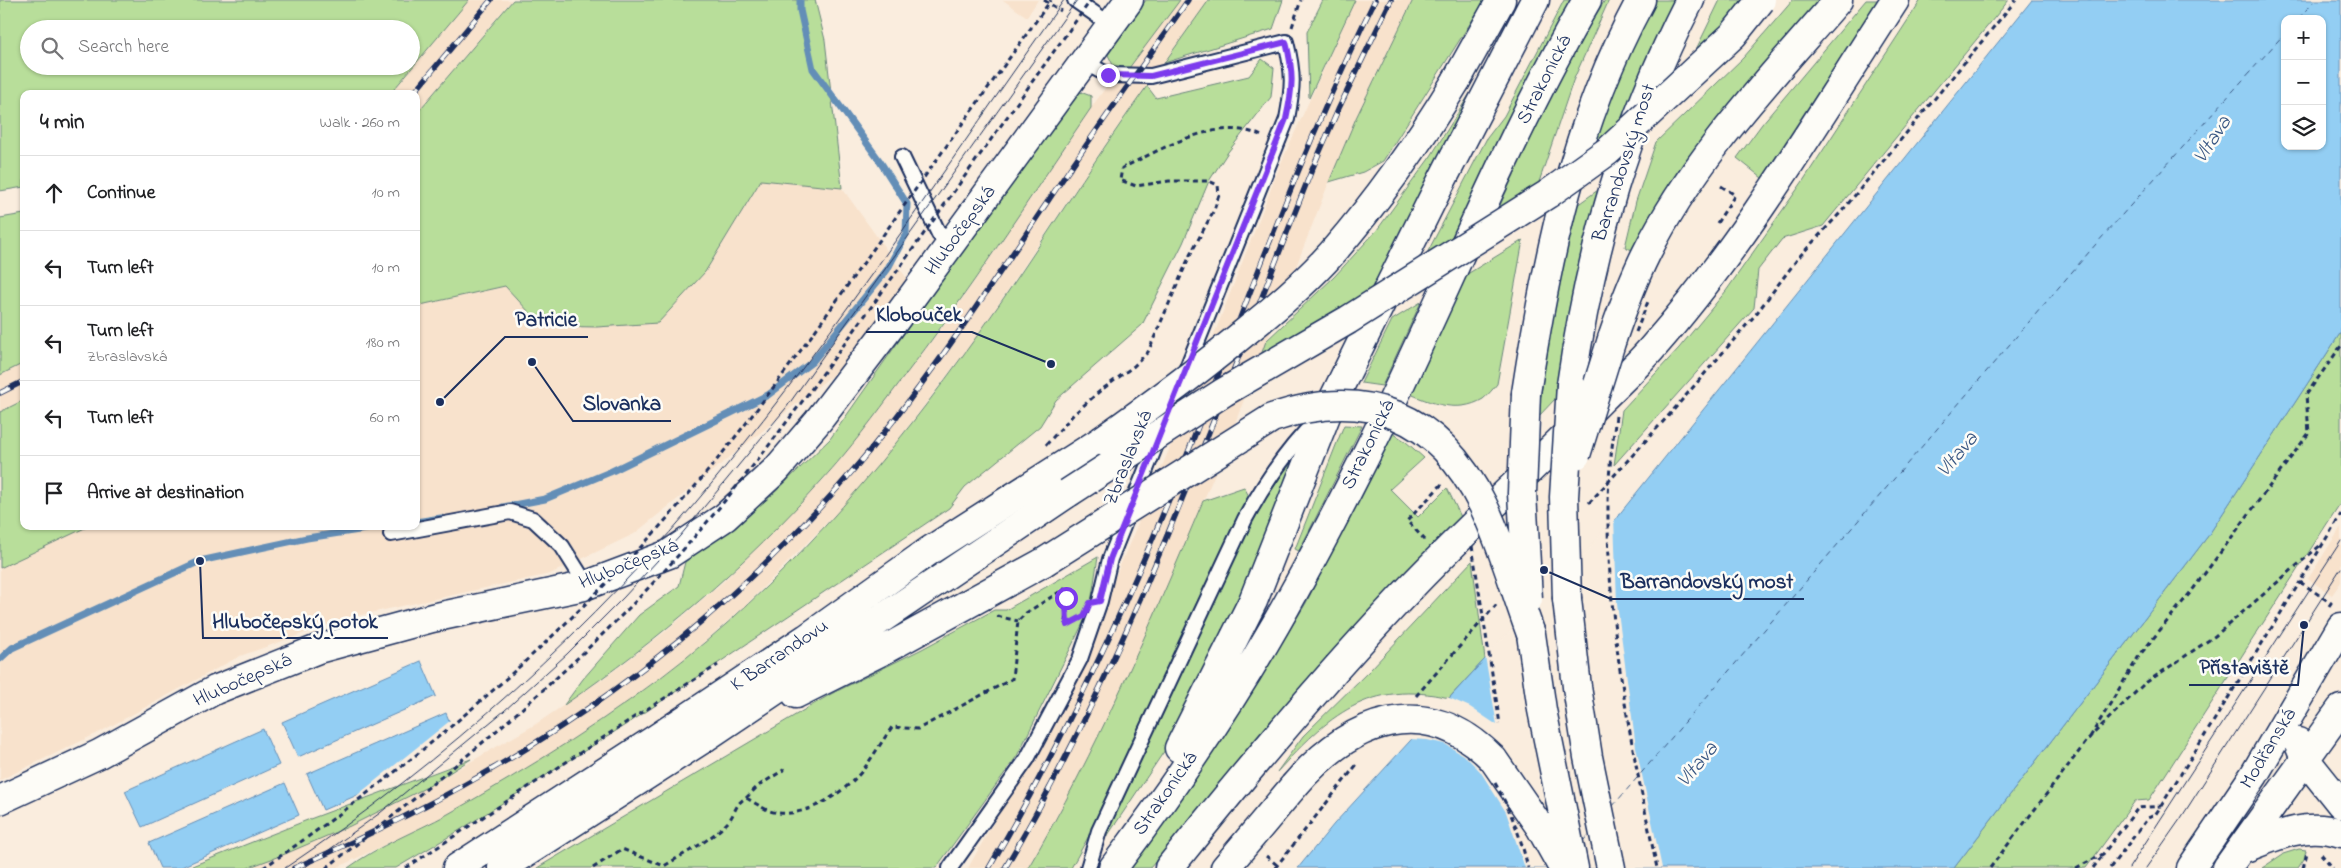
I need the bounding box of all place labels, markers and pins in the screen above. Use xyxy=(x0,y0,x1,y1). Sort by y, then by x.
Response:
callout: Klobouček xyxy=(866,296,972,332)
callout: Patricie xyxy=(505,301,588,337)
callout: Slovanka xyxy=(573,385,671,421)
callout: Barrandovský most xyxy=(1611,563,1804,599)
callout: Hlubočepský potok xyxy=(203,602,388,638)
callout: Přístaviště xyxy=(2189,649,2298,685)

